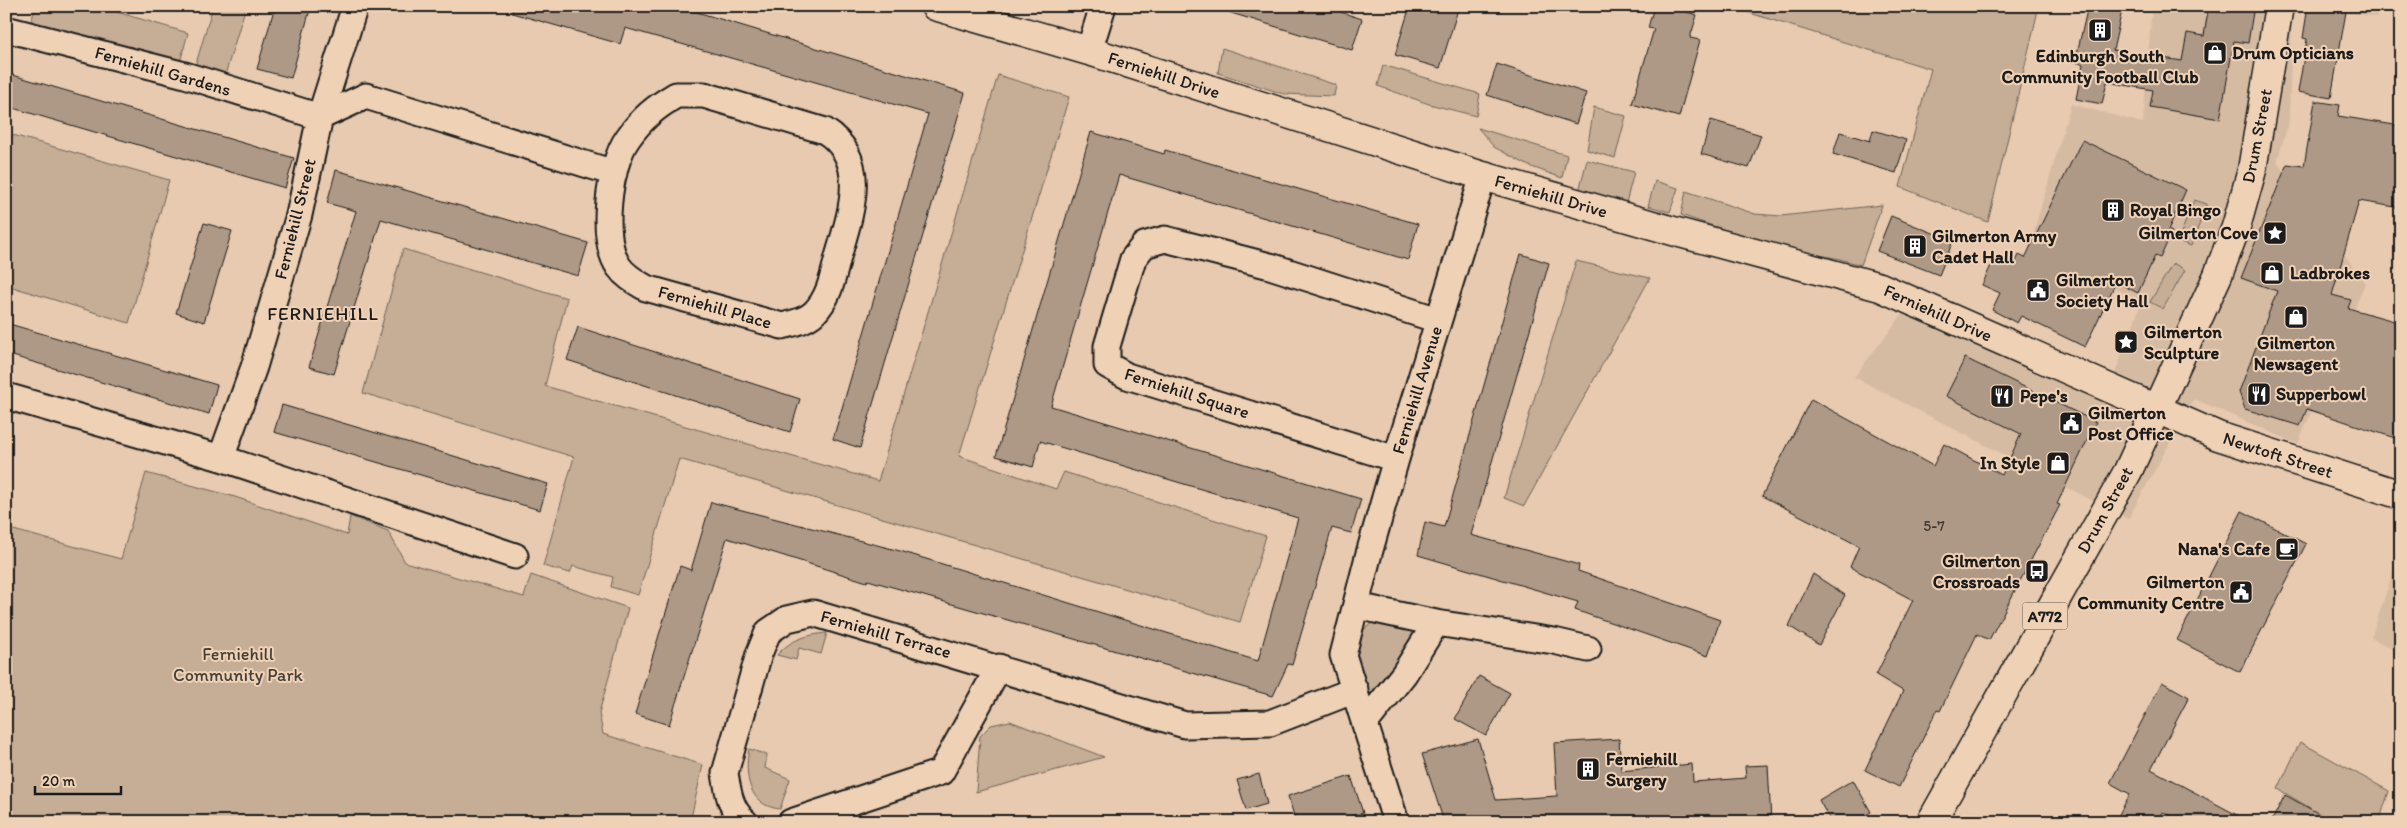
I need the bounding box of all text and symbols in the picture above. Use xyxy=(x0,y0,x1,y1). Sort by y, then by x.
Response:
building icon: Edinburgh South Community Football Club xyxy=(2087,17,2113,43)
shop icon: Drum Opticians xyxy=(2202,40,2228,66)
street label: Ferniehill Gardens xyxy=(92,41,234,101)
place label: Drum Opticians xyxy=(2232,42,2354,64)
place label: Edinburgh South Community Football Club xyxy=(2002,45,2199,88)
street label: Ferniehill Drive xyxy=(1105,47,1223,103)
street label: Drum Street xyxy=(2237,87,2277,185)
street label: Ferniehill Street xyxy=(269,156,321,282)
street label: Ferniehill Drive xyxy=(1492,169,1610,223)
building icon: Royal Bingo xyxy=(2100,197,2126,223)
place label: Royal Bingo xyxy=(2130,199,2221,221)
place icon: Gilmerton Cove xyxy=(2262,220,2288,246)
place label: Gilmerton Cove xyxy=(2138,222,2258,244)
place label: Gilmerton Army Cadet Hall xyxy=(1932,225,2057,268)
building icon: Gilmerton Army Cadet Hall xyxy=(1902,233,1928,259)
shop icon: Ladbrokes xyxy=(2259,260,2285,286)
place label: Ladbrokes xyxy=(2290,262,2370,284)
place label: Gilmerton Society Hall xyxy=(2056,269,2149,312)
public building icon: Gilmerton Society Hall xyxy=(2025,277,2051,303)
street label: Ferniehill Drive xyxy=(1880,279,1996,347)
street label: Ferniehill Place xyxy=(656,280,774,334)
district label: FERNIEHILL xyxy=(267,302,379,325)
shop icon: Gilmerton Newsagent xyxy=(2283,304,2309,330)
place label: Gilmerton Sculpture xyxy=(2144,321,2222,364)
street label: Ferniehill Avenue xyxy=(1387,323,1447,457)
place icon: Gilmerton Sculpture xyxy=(2113,329,2139,355)
place label: Gilmerton Newsagent xyxy=(2254,332,2339,375)
street label: Ferniehill Square xyxy=(1122,362,1252,424)
restaurant icon: Supperbowl xyxy=(2246,381,2272,407)
restaurant icon: Pepe's xyxy=(1989,383,2015,409)
place label: Supperbowl xyxy=(2276,383,2367,405)
place label: Pepe's xyxy=(2020,385,2068,407)
place label: Gilmerton Post Office xyxy=(2088,402,2174,445)
public building icon: Gilmerton Post Office xyxy=(2058,410,2084,436)
street label: Newtoft Street xyxy=(2220,427,2336,483)
shop icon: In Style xyxy=(2045,450,2071,476)
place label: In Style xyxy=(1980,452,2040,474)
street label: Drum Street xyxy=(2072,463,2138,557)
house number: 5-7 xyxy=(1923,517,1945,535)
cafe icon: Nana's Cafe xyxy=(2274,536,2300,562)
place label: Nana's Cafe xyxy=(2178,538,2270,560)
place label: Gilmerton Crossroads xyxy=(1933,550,2020,593)
bus stop icon: Gilmerton Crossroads xyxy=(2024,558,2050,584)
place label: Gilmerton Community Centre xyxy=(2077,571,2224,614)
public building icon: Gilmerton Community Centre xyxy=(2228,579,2254,605)
road number: A772 xyxy=(2022,602,2068,630)
street label: Ferniehill Terrace xyxy=(818,605,954,663)
park label: Ferniehill Community Park xyxy=(173,643,304,686)
place label: Ferniehill Surgery xyxy=(1606,748,1679,791)
building icon: Ferniehill Surgery xyxy=(1575,756,1601,782)
scale bar xyxy=(35,763,121,795)
text: 20 m xyxy=(42,772,76,790)

